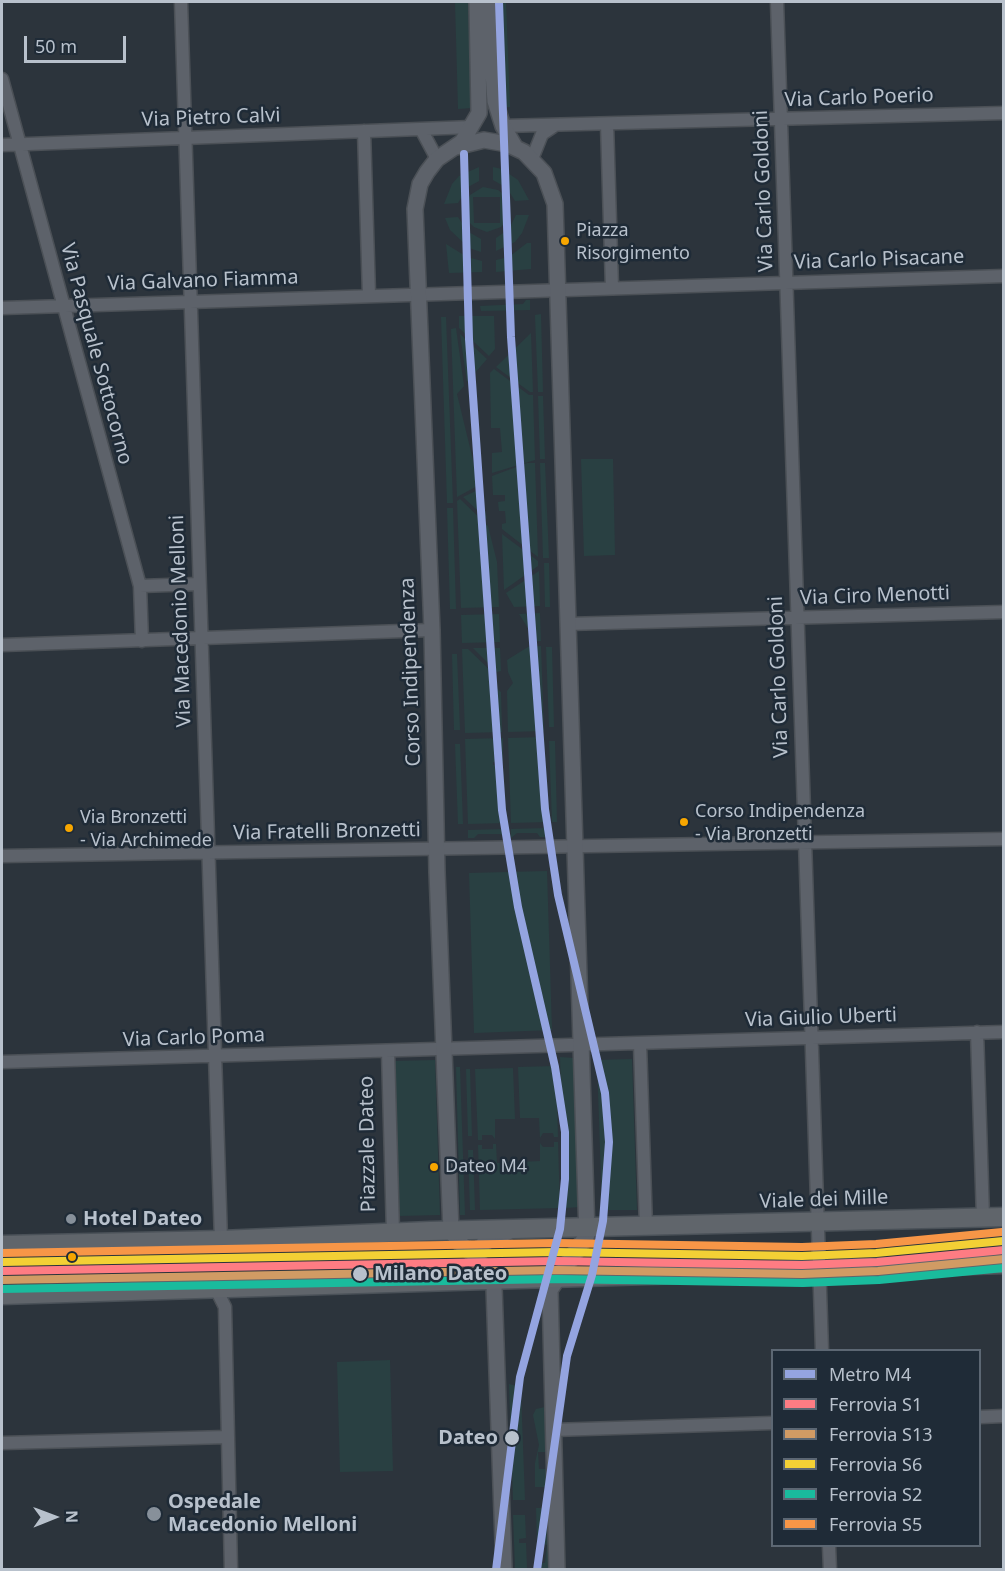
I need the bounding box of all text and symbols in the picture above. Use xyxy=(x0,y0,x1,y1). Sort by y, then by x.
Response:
scale bar xyxy=(27,24,129,62)
text: 50 m xyxy=(35,34,77,58)
street label: Via Carlo Poerio xyxy=(784,83,934,113)
street label: Via Pietro Calvi xyxy=(141,104,281,132)
street label: Via Carlo Goldoni xyxy=(749,110,779,272)
place label: Piazza Risorgimento xyxy=(576,220,690,262)
marker: Piazza Risorgimento xyxy=(559,235,571,247)
street label: Via Pasquale Sottocorno xyxy=(55,241,137,467)
street label: Via Carlo Pisacane xyxy=(793,245,965,275)
street label: Via Galvano Fiamma xyxy=(107,266,299,296)
street label: Via Macedonio Melloni xyxy=(165,514,197,728)
street label: Corso Indipendenza xyxy=(396,577,426,767)
street label: Via Ciro Menotti xyxy=(800,581,950,611)
street label: Via Carlo Goldoni xyxy=(764,596,794,758)
place label: Corso Indipendenza - Via Bronzetti xyxy=(695,801,865,844)
place label: Via Bronzetti - Via Archimede xyxy=(80,807,212,850)
marker: Corso Indipendenza - Via Bronzetti xyxy=(678,816,690,828)
street label: Via Fratelli Bronzetti xyxy=(233,818,421,846)
marker: Via Bronzetti - Via Archimede xyxy=(63,822,75,834)
street label: Via Giulio Uberti xyxy=(745,1003,897,1033)
street label: Via Carlo Poma xyxy=(122,1024,266,1052)
street label: Piazzale Dateo xyxy=(355,1076,381,1212)
place label: Dateo M4 xyxy=(445,1156,527,1178)
marker: Dateo M4 xyxy=(428,1161,440,1173)
street label: Viale dei Mille xyxy=(759,1186,889,1214)
place label: Hotel Dateo xyxy=(83,1207,202,1231)
marker: Hotel Dateo xyxy=(64,1212,78,1226)
unlabelled marker xyxy=(66,1251,78,1263)
place label: Milano Dateo xyxy=(374,1262,507,1286)
marker: Milano Dateo xyxy=(351,1265,369,1283)
legend xyxy=(771,1349,981,1547)
text: Metro M4 xyxy=(829,1362,911,1386)
text: Ferrovia S1 xyxy=(829,1392,922,1416)
text: Ferrovia S13 xyxy=(829,1422,933,1446)
place label: Dateo xyxy=(438,1426,498,1450)
marker: Dateo xyxy=(503,1429,521,1447)
text: Ferrovia S6 xyxy=(829,1452,922,1476)
text: Ferrovia S2 xyxy=(829,1482,922,1506)
north arrow xyxy=(24,1487,84,1547)
place label: Ospedale Macedonio Melloni xyxy=(168,1490,357,1537)
marker: Ospedale Macedonio Melloni xyxy=(145,1505,163,1523)
text: N xyxy=(61,1510,83,1523)
text: Ferrovia S5 xyxy=(829,1512,922,1536)

